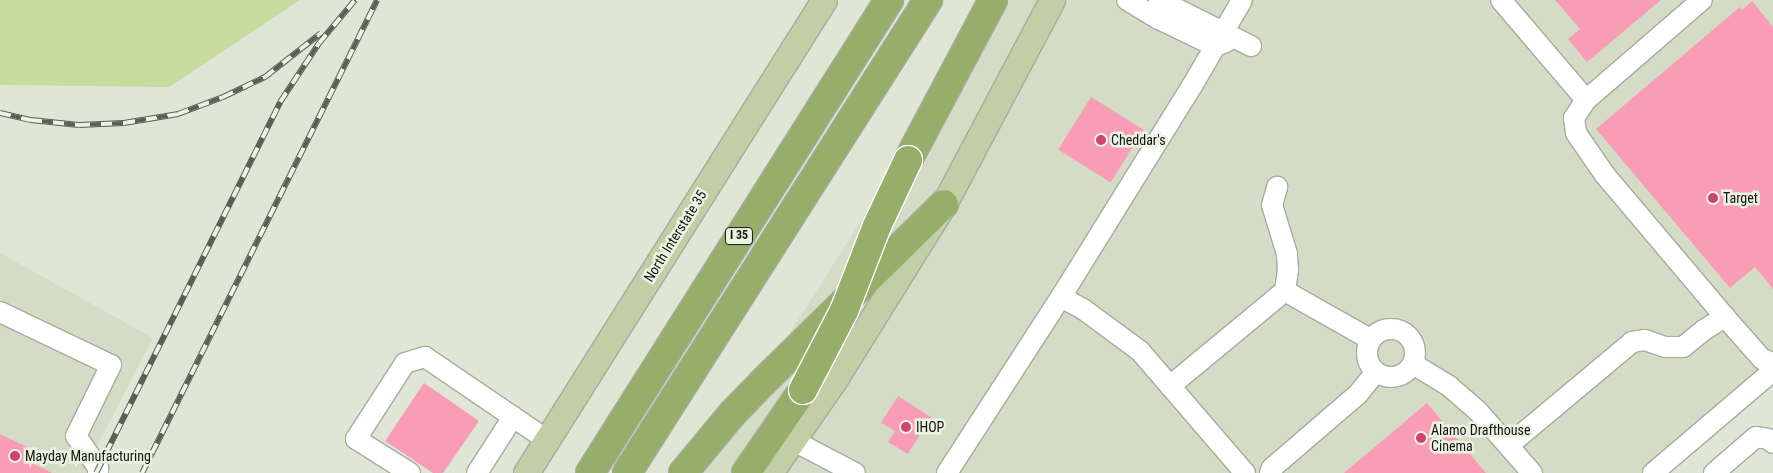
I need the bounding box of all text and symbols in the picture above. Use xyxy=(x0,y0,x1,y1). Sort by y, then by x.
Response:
place label: Cheddar's xyxy=(1111,132,1166,148)
marker: Cheddar's xyxy=(1095,134,1107,146)
street label: North Interstate 35 xyxy=(640,187,710,285)
place label: Target xyxy=(1723,190,1758,206)
marker: Target xyxy=(1707,192,1719,204)
road number: I 35 xyxy=(724,227,754,246)
place label: IHOP xyxy=(916,419,944,435)
marker: IHOP xyxy=(900,421,912,433)
place label: Alamo Drafthouse Cinema xyxy=(1431,422,1531,454)
marker: Alamo Drafthouse Cinema xyxy=(1415,432,1427,444)
place label: Mayday Manufacturing xyxy=(25,448,151,464)
marker: Mayday Manufacturing xyxy=(9,450,21,462)

